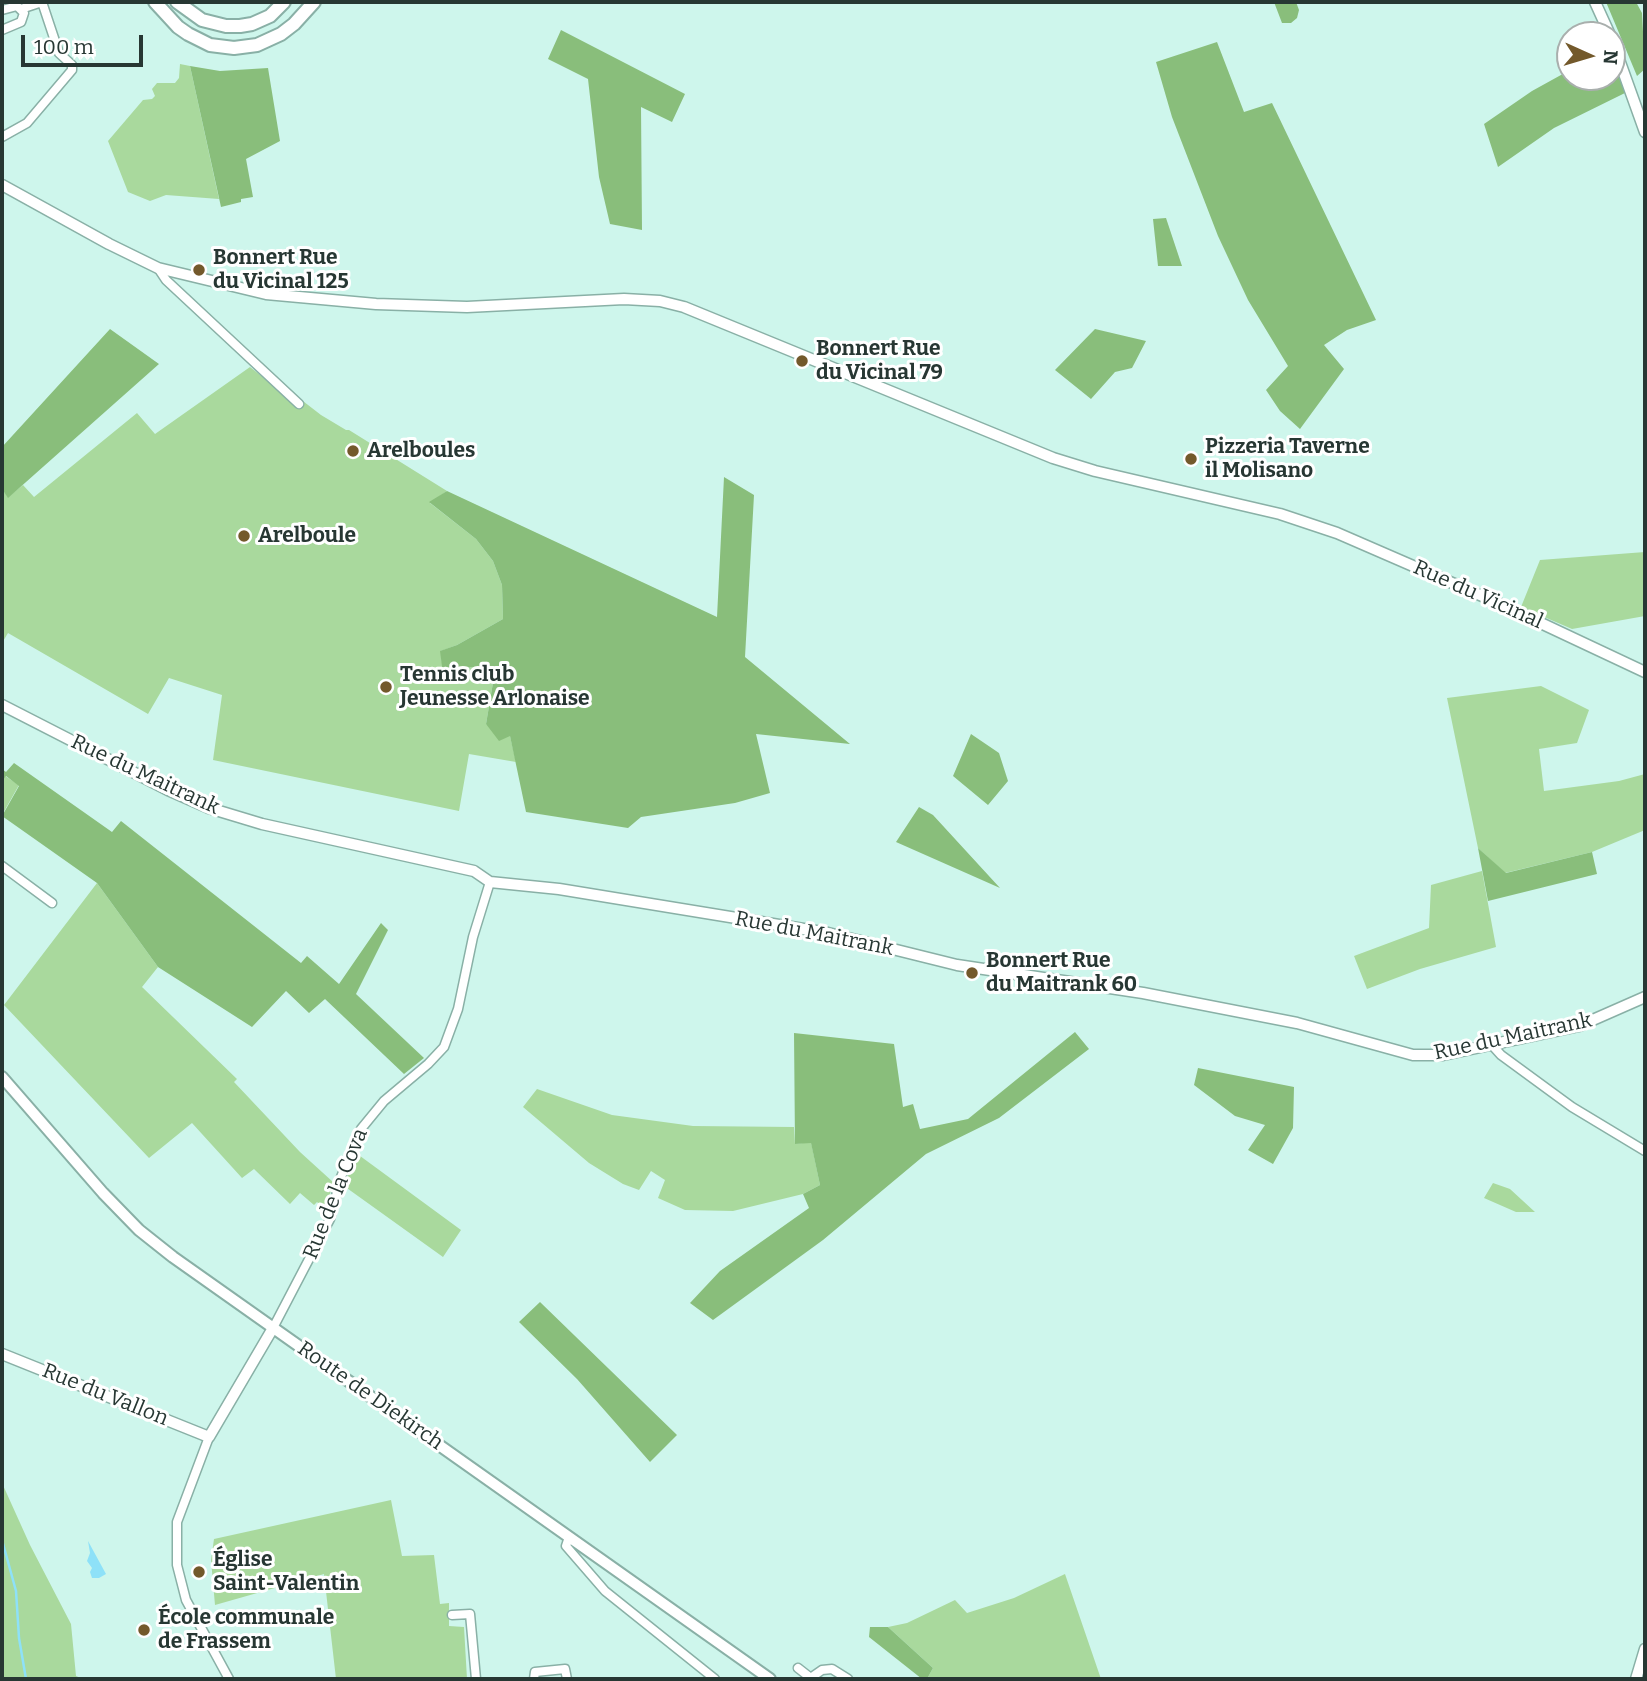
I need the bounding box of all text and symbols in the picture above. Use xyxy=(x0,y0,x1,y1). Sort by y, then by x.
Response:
scale bar xyxy=(24,21,147,65)
north arrow xyxy=(1556,21,1626,91)
text: 100 m xyxy=(34,34,94,60)
text: N xyxy=(1598,49,1622,65)
place label: Bonnert Rue du Vicinal 125 xyxy=(213,245,349,295)
marker: Bonnert Rue du Vicinal 125 xyxy=(191,262,207,278)
place label: Bonnert Rue du Vicinal 79 xyxy=(816,336,943,386)
marker: Bonnert Rue du Vicinal 79 xyxy=(794,353,810,369)
place label: Pizzeria Taverne il Molisano xyxy=(1205,434,1370,484)
place label: Arelboules xyxy=(367,438,475,464)
marker: Arelboules xyxy=(345,443,361,459)
marker: Pizzeria Taverne il Molisano xyxy=(1183,451,1199,467)
place label: Arelboule xyxy=(258,523,356,549)
marker: Arelboule xyxy=(236,528,252,544)
street label: Rue du Vicinal xyxy=(1409,555,1547,635)
place label: Tennis club Jeunesse Arlonaise xyxy=(400,662,590,712)
marker: Tennis club Jeunesse Arlonaise xyxy=(378,679,394,695)
street label: Rue du Maitrank xyxy=(67,730,223,820)
street label: Rue du Maitrank xyxy=(733,906,895,962)
place label: Bonnert Rue du Maitrank 60 xyxy=(986,948,1137,998)
marker: Bonnert Rue du Maitrank 60 xyxy=(964,965,980,981)
street label: Rue du Maitrank xyxy=(1432,1008,1594,1066)
street label: Rue de la Cova xyxy=(298,1125,374,1263)
street label: Route de Diekirch xyxy=(292,1336,448,1456)
street label: Rue du Vallon xyxy=(38,1358,172,1432)
place label: Église Saint-Valentin xyxy=(213,1547,359,1597)
marker: Église Saint-Valentin xyxy=(191,1564,207,1580)
place label: École communale de Frassem xyxy=(158,1605,334,1655)
marker: École communale de Frassem xyxy=(136,1622,152,1638)

